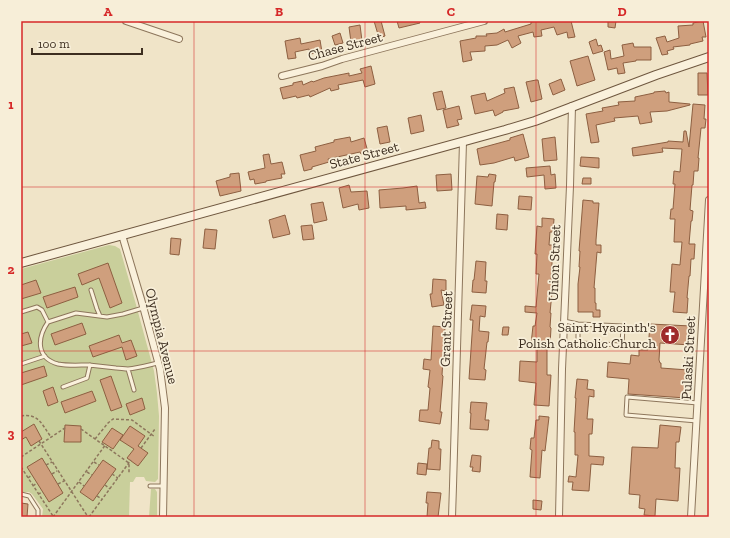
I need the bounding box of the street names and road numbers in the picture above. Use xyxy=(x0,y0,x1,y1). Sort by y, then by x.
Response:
street label: Chase Street xyxy=(306,28,385,65)
street label: State Street xyxy=(328,138,402,173)
street label: Union Street xyxy=(545,223,564,302)
street label: Olympia Avenue xyxy=(141,286,182,386)
street label: Grant Street xyxy=(437,290,456,367)
street label: Pulaski Street xyxy=(678,315,699,400)

